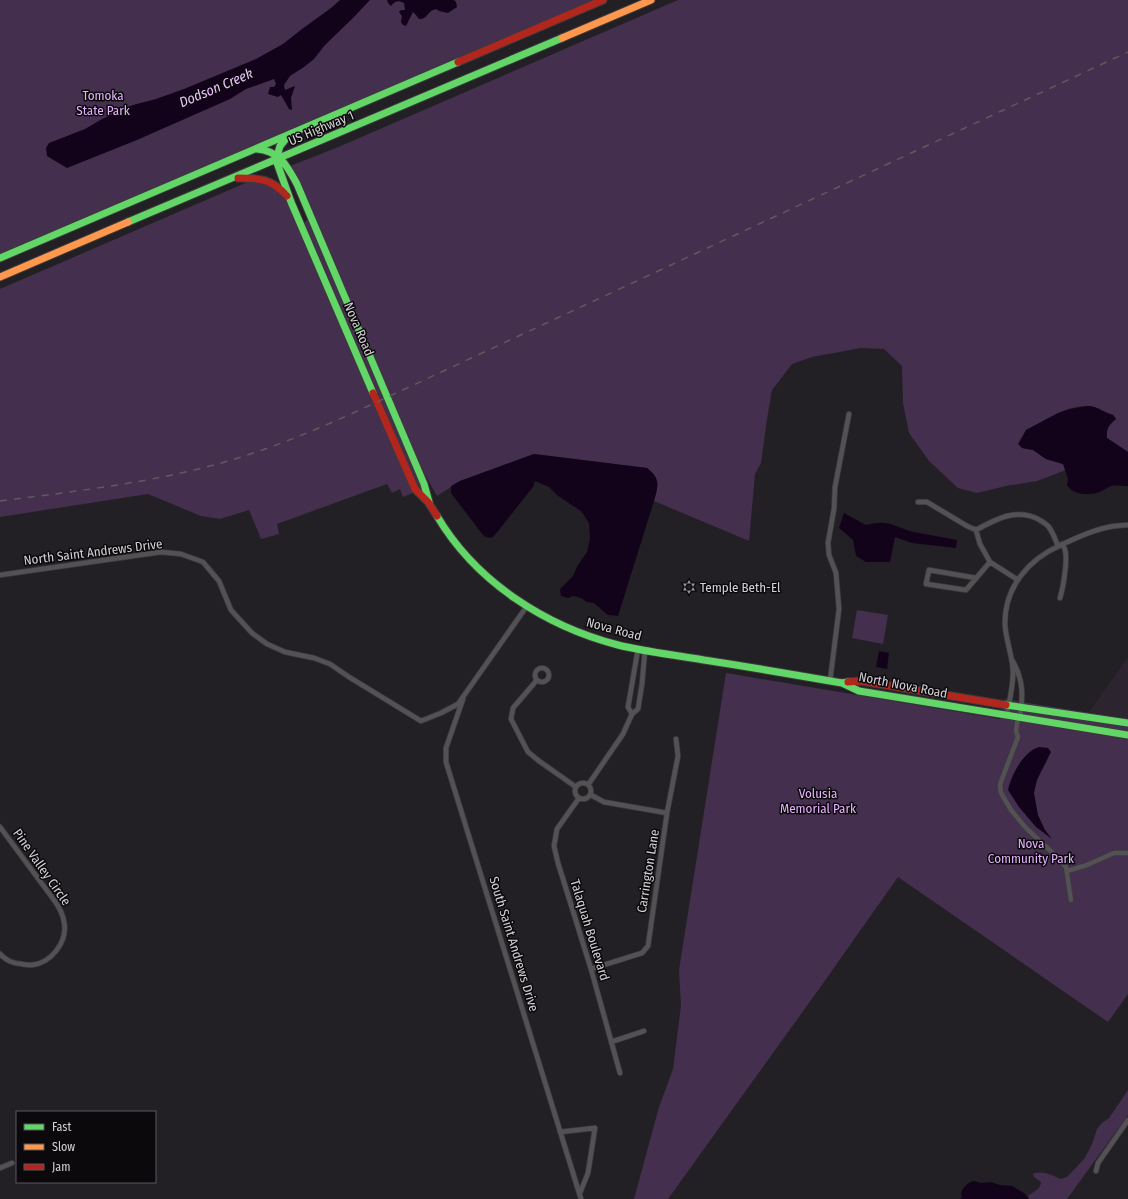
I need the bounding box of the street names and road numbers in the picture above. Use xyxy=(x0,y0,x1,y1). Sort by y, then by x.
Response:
street label: US Highway 1 xyxy=(286,107,356,149)
street label: Nova Road xyxy=(341,300,377,358)
street label: North Saint Andrews Drive xyxy=(23,536,163,568)
street label: Nova Road xyxy=(585,614,643,644)
street label: North Nova Road xyxy=(857,669,949,701)
street label: Pine Valley Circle xyxy=(10,826,74,908)
street label: Carrington Lane xyxy=(634,828,662,914)
street label: South Saint Andrews Drive xyxy=(486,875,542,1013)
street label: Talaquah Boulevard xyxy=(567,878,613,982)

